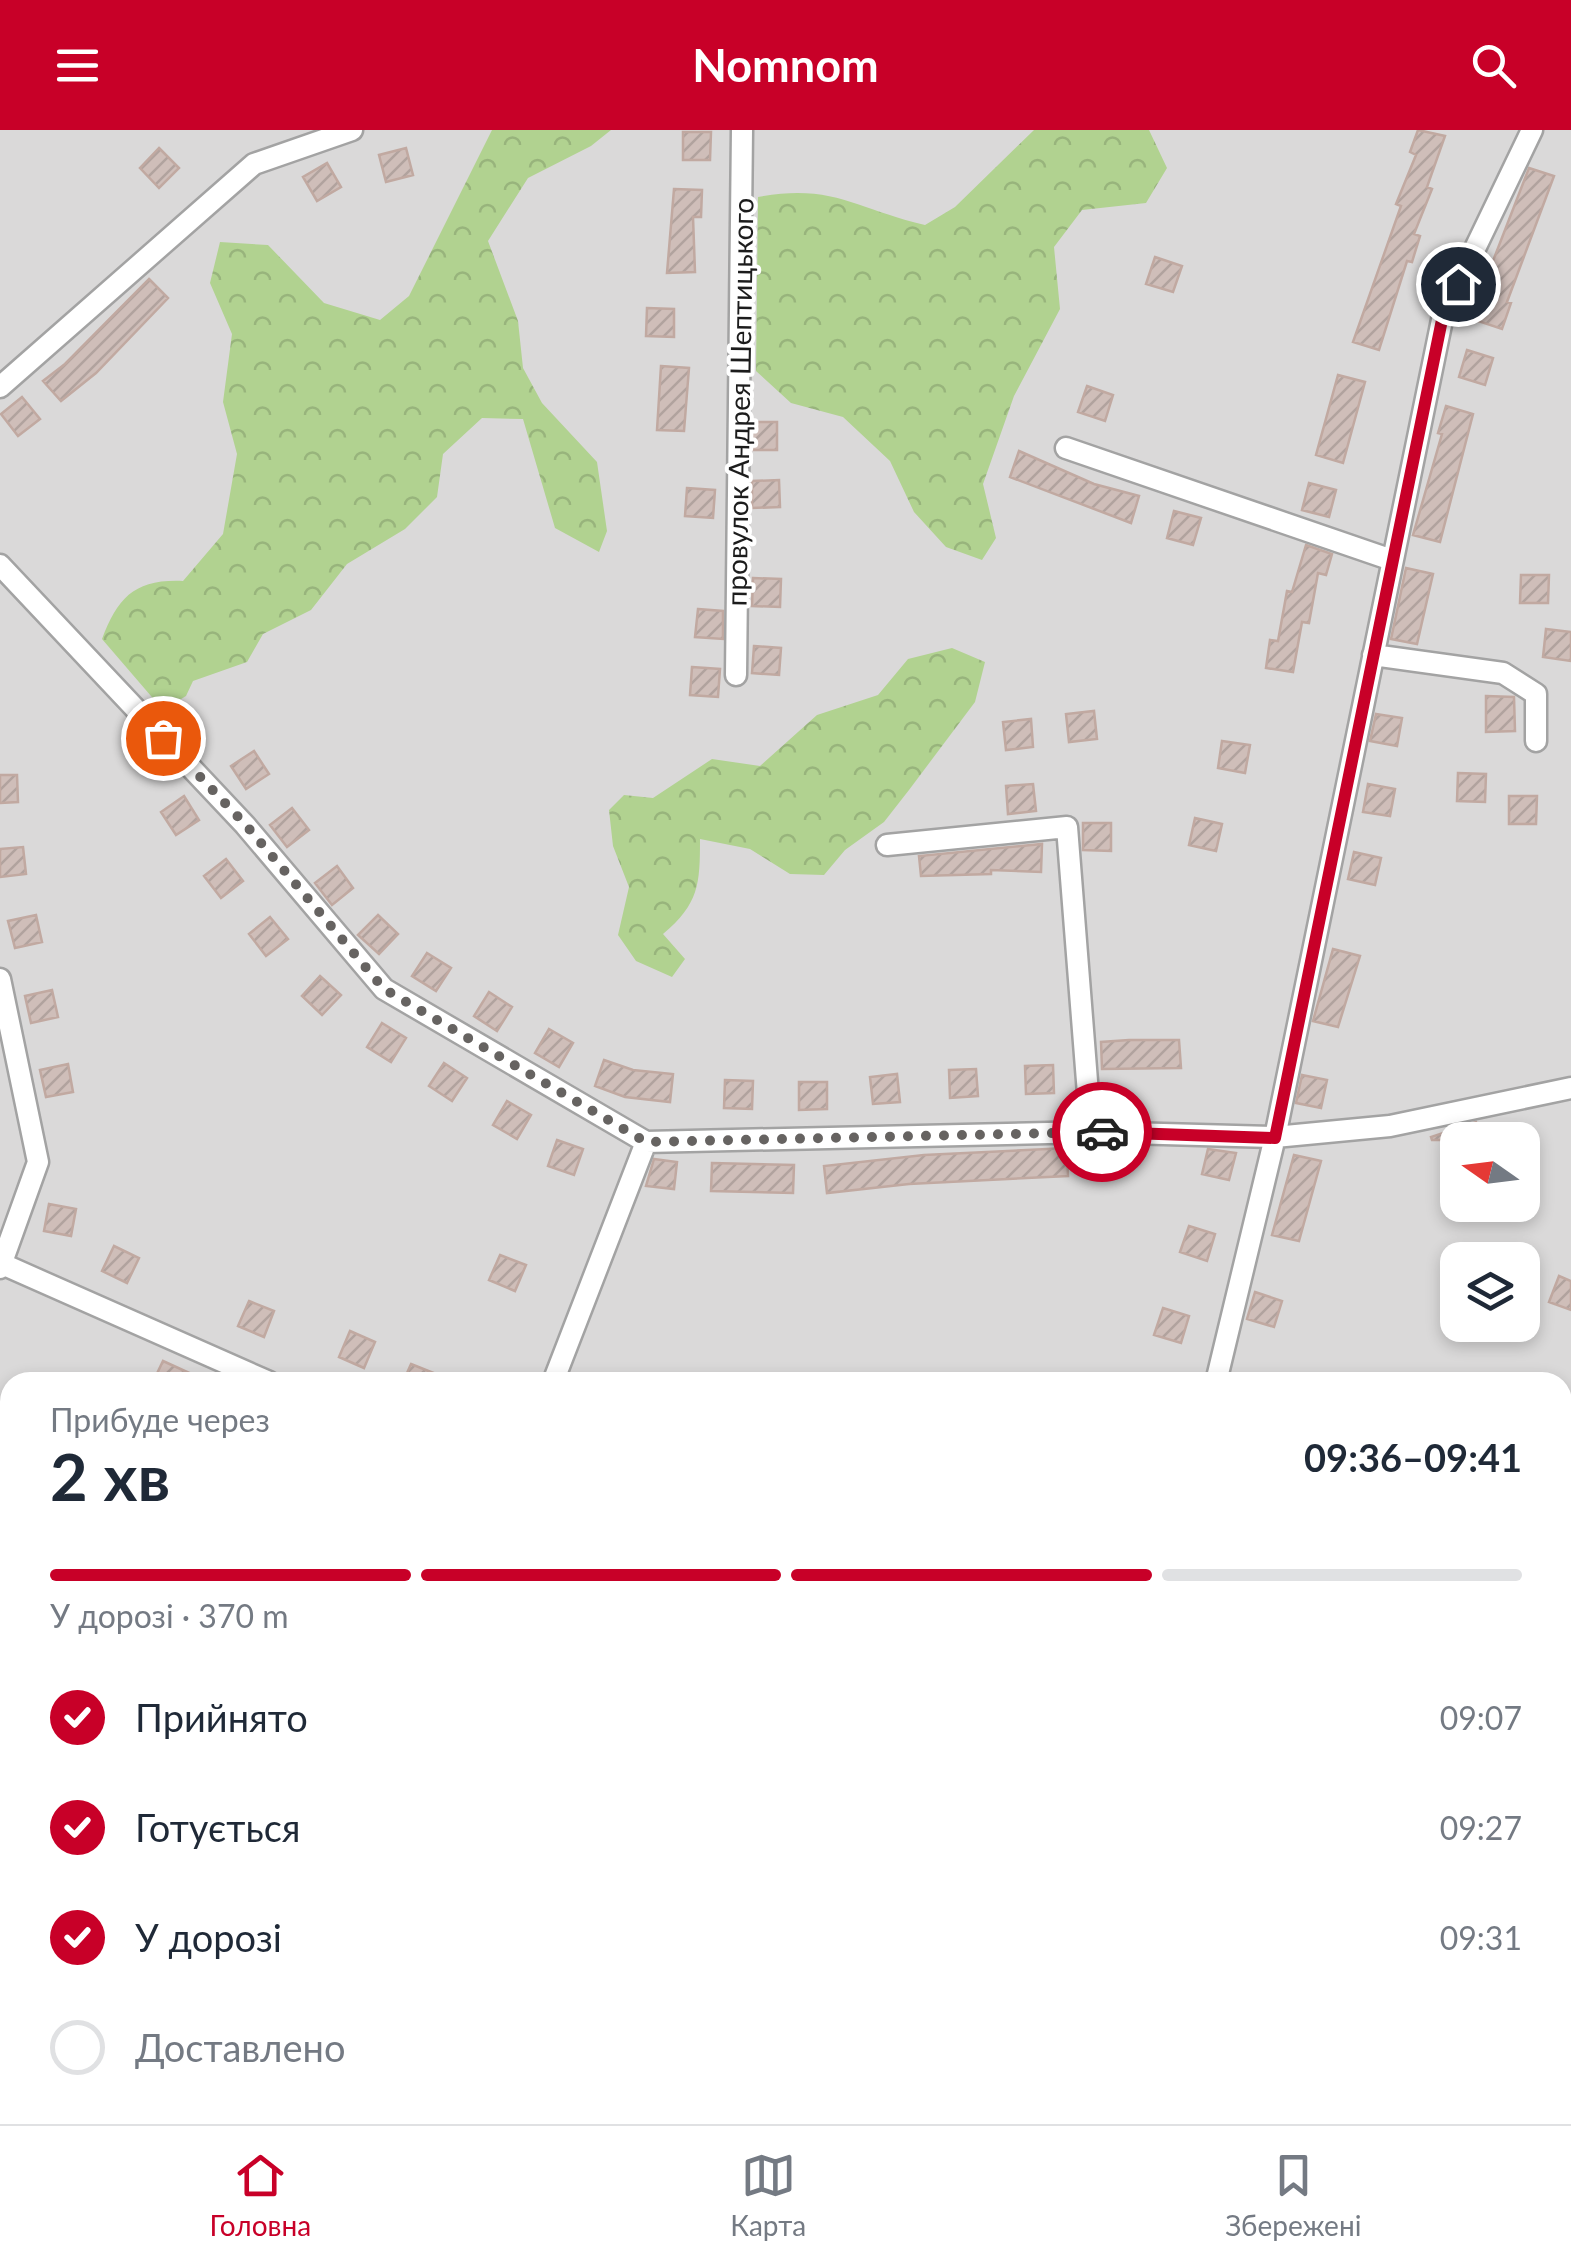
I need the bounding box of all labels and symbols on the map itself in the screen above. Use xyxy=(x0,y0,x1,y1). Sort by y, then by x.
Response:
street label: провулок Андрея Шептицького xyxy=(718,197,760,607)
pin xyxy=(1416,242,1501,327)
pin xyxy=(121,696,206,781)
courier xyxy=(1052,1082,1152,1182)
north arrow xyxy=(1440,1122,1540,1222)

